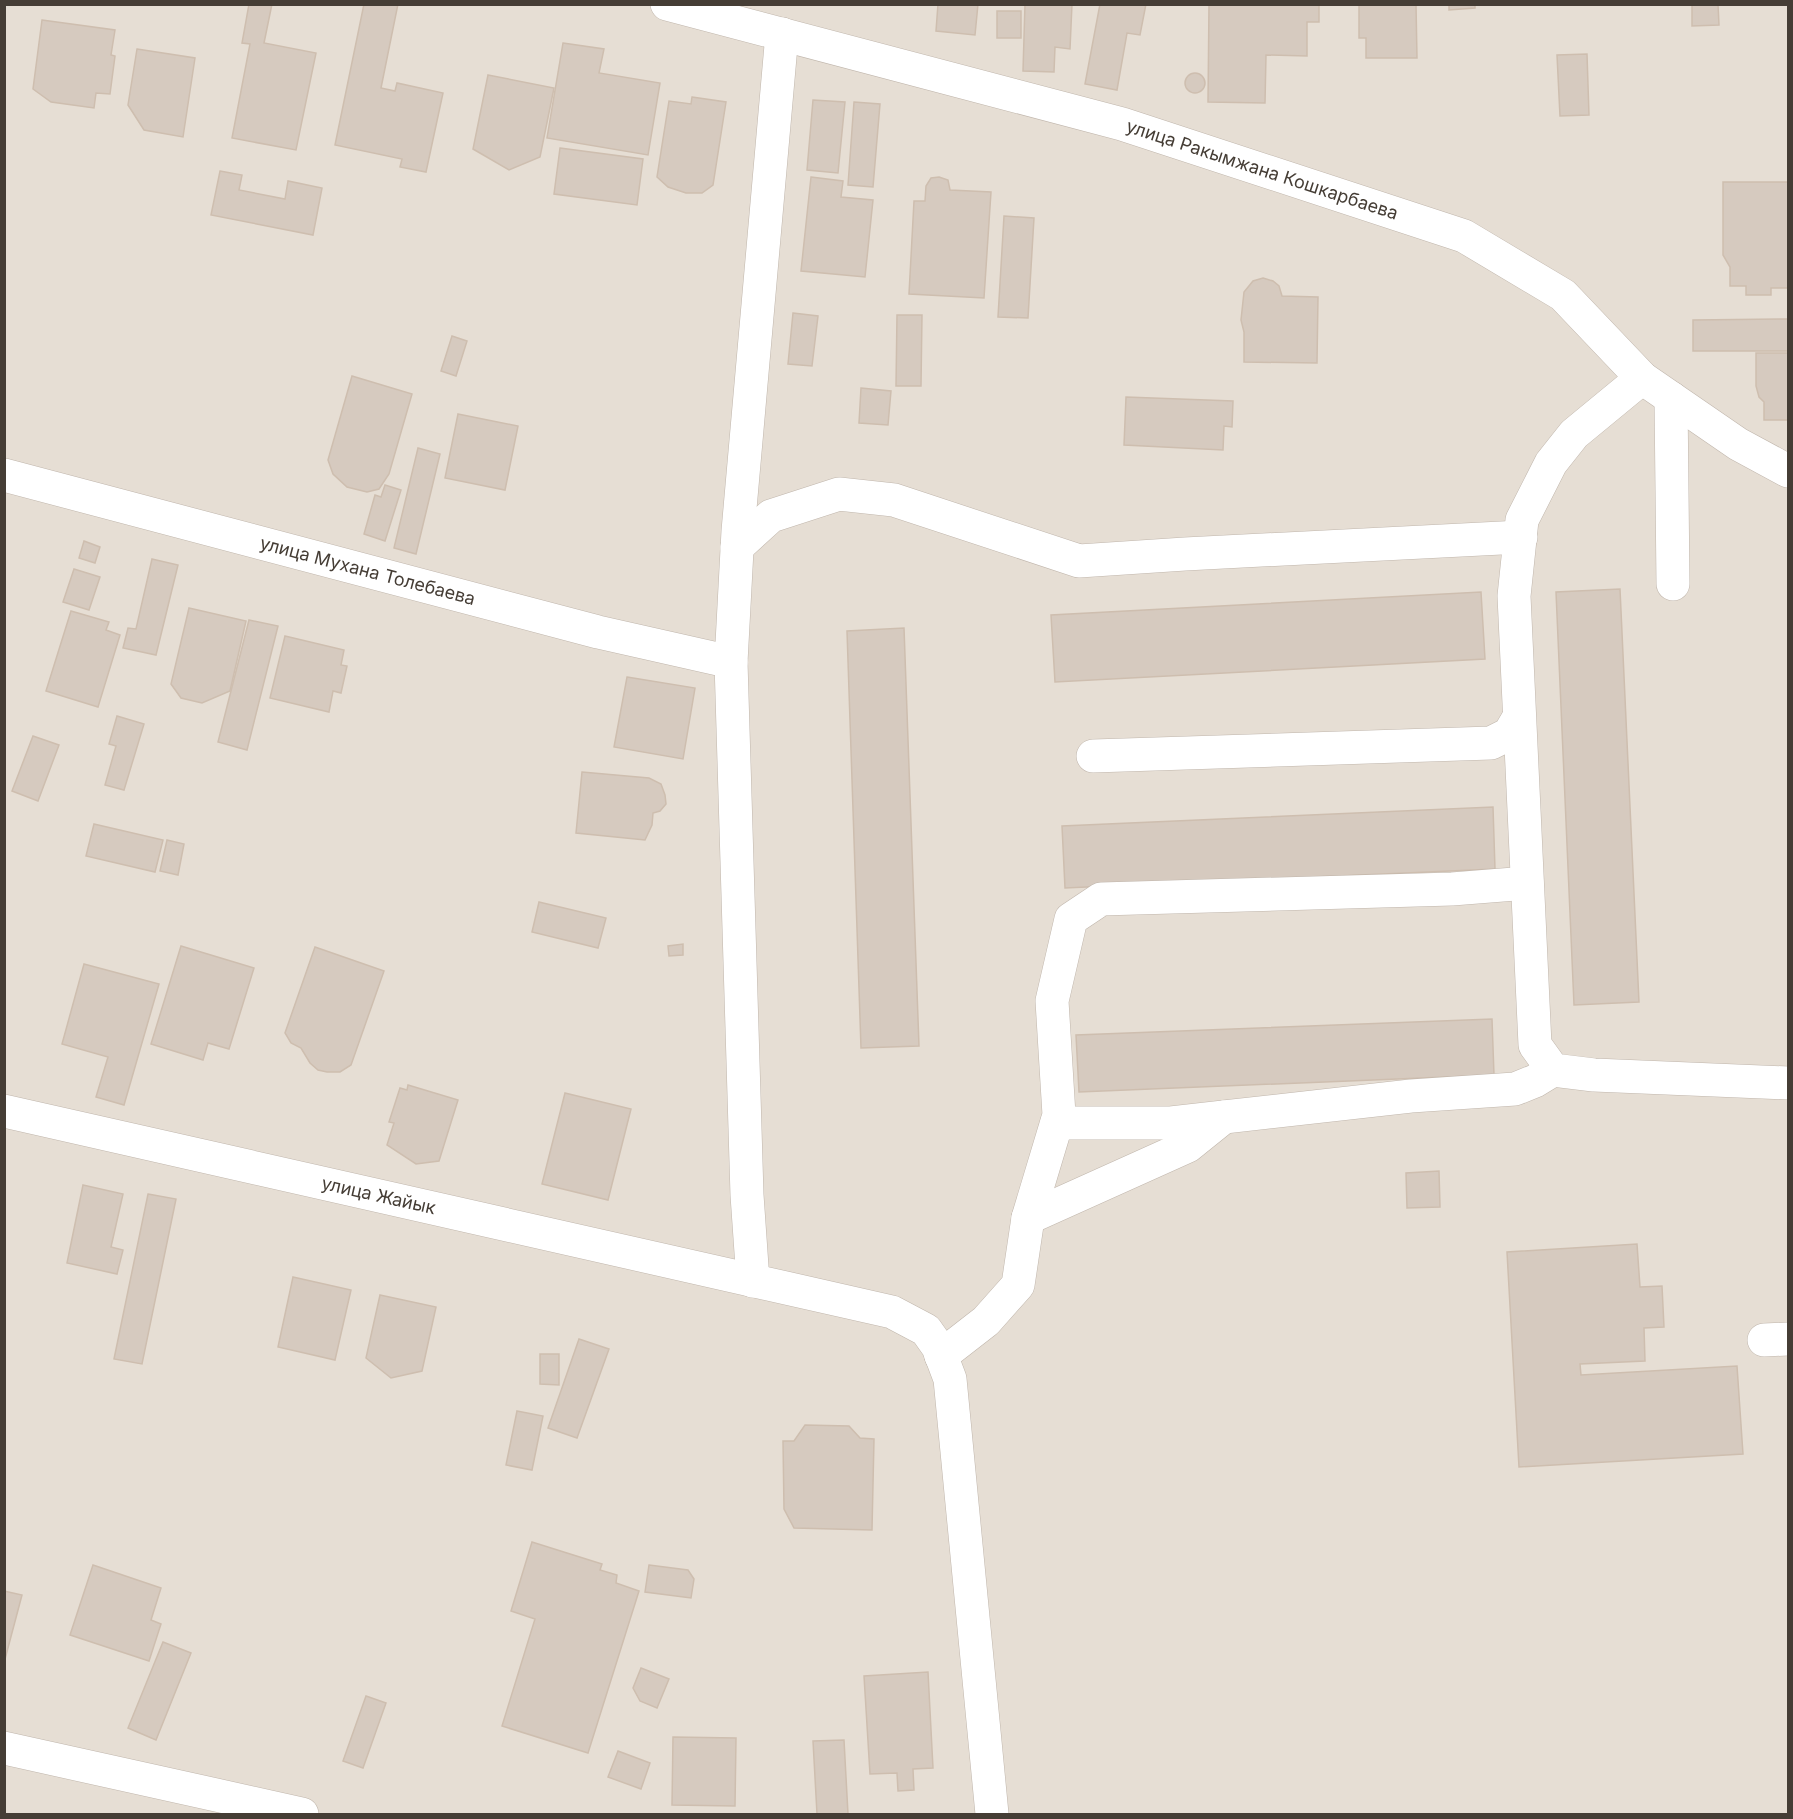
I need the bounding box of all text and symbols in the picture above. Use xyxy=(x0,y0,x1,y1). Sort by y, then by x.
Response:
street label: улица Ракымжана Кошкарбаева xyxy=(1124,115,1401,224)
street label: улица Мухана Толебаева xyxy=(258,532,478,609)
street label: улица Жайык xyxy=(320,1172,438,1218)

